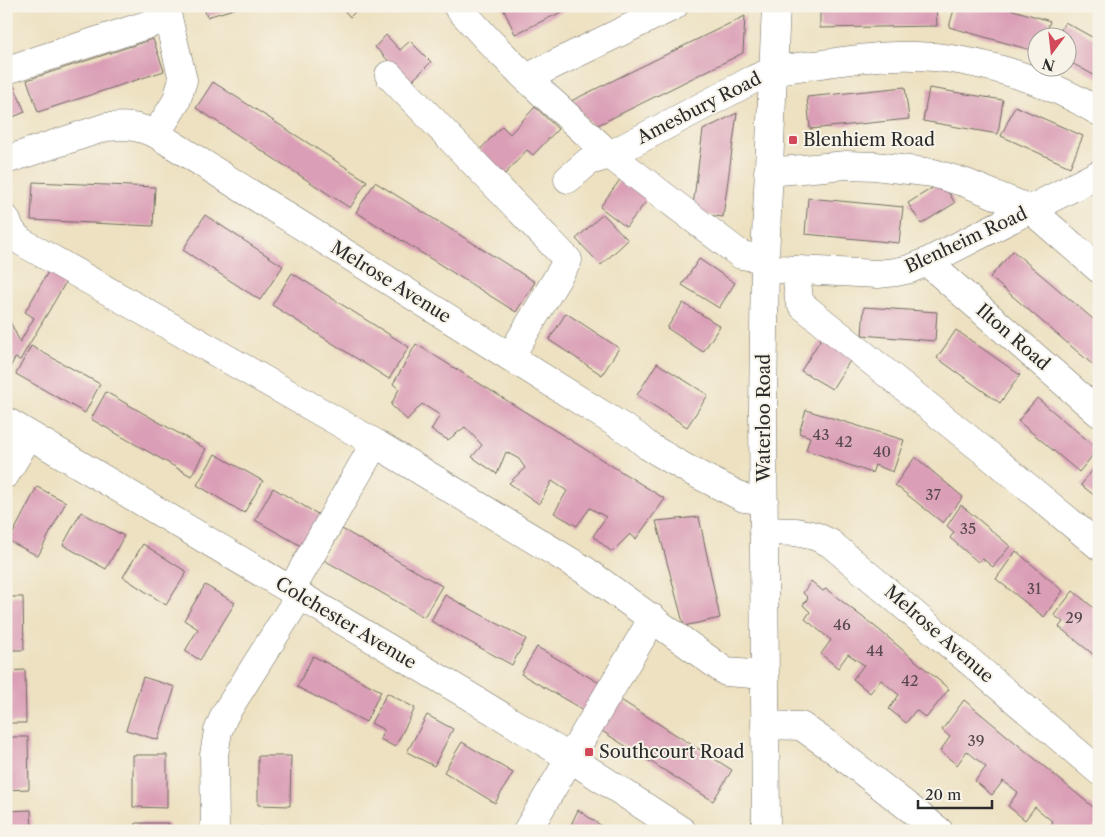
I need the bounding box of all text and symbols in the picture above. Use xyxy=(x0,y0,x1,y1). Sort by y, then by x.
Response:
north arrow xyxy=(1028,28,1078,78)
text: N xyxy=(1040,54,1057,75)
street label: Amesbury Road xyxy=(632,67,765,149)
place label: Blenhiem Road xyxy=(803,129,935,151)
marker: Blenhiem Road xyxy=(787,134,799,146)
street label: Blenheim Road xyxy=(902,202,1031,278)
street label: Melrose Avenue xyxy=(327,236,455,328)
street label: Ilton Road xyxy=(972,299,1054,375)
street label: Waterloo Road xyxy=(753,354,775,483)
house number: 43 xyxy=(813,425,829,444)
house number: 42 xyxy=(835,432,853,451)
house number: 40 xyxy=(873,442,891,461)
house number: 37 xyxy=(925,485,941,504)
house number: 35 xyxy=(960,519,976,538)
street label: Colchester Avenue xyxy=(272,572,420,674)
house number: 31 xyxy=(1027,579,1042,598)
street label: Melrose Avenue xyxy=(880,581,998,687)
house number: 29 xyxy=(1065,608,1083,627)
house number: 46 xyxy=(833,615,851,634)
house number: 44 xyxy=(866,641,884,660)
house number: 42 xyxy=(901,671,919,690)
house number: 39 xyxy=(967,731,985,750)
place label: Southcourt Road xyxy=(599,741,744,763)
marker: Southcourt Road xyxy=(583,746,595,758)
scale bar xyxy=(918,777,991,809)
text: 20 m xyxy=(925,785,961,804)

